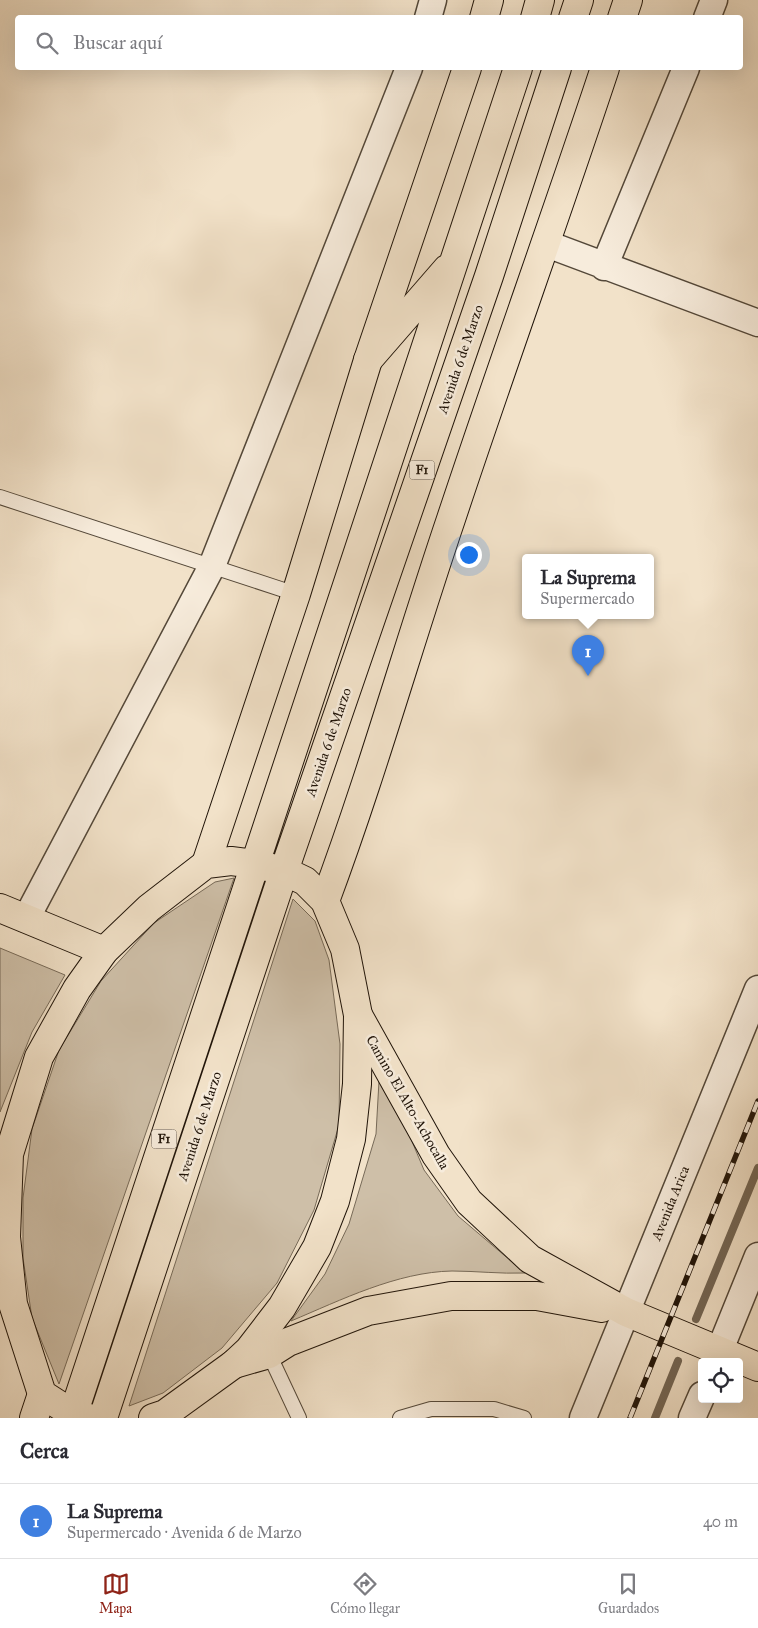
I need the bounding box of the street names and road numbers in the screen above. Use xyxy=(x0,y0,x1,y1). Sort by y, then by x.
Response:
street label: Avenida 6 de Marzo xyxy=(434,303,487,417)
road number: F1 xyxy=(410,460,434,480)
street label: Avenida 6 de Marzo xyxy=(302,686,355,800)
street label: Camino El Alto-Achocalla xyxy=(362,1032,453,1172)
street label: Avenida 6 de Marzo xyxy=(173,1069,225,1184)
road number: F1 xyxy=(152,1130,176,1148)
street label: Avenida Arica xyxy=(647,1163,693,1244)

